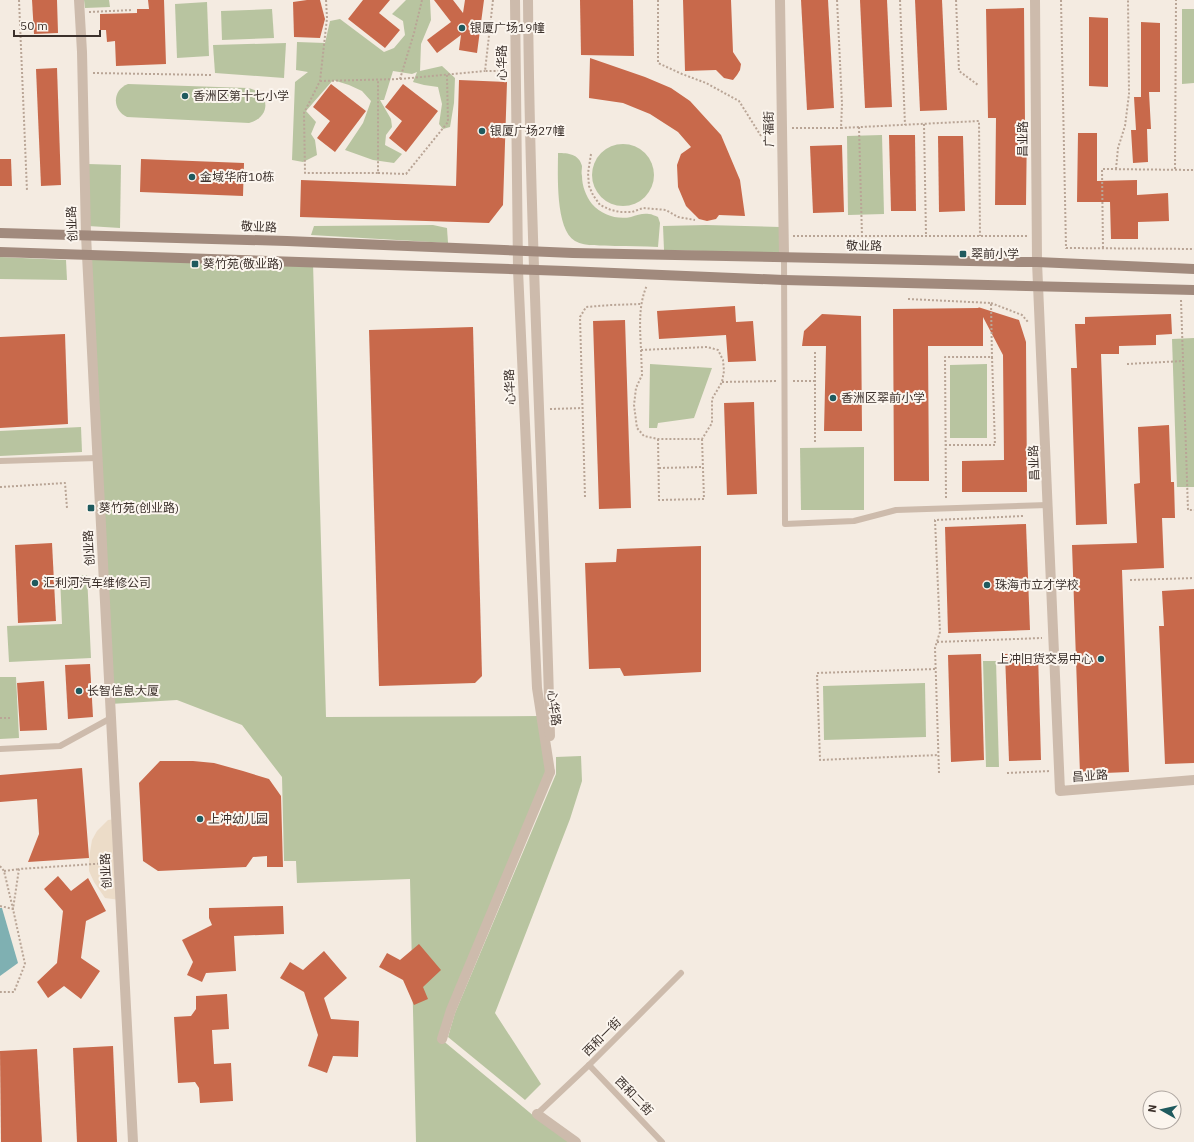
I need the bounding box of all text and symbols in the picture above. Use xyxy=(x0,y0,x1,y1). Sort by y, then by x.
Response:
scale bar xyxy=(14,12,100,38)
text: 50 m xyxy=(20,18,48,33)
place label: 银厦广场19幢 xyxy=(470,20,544,35)
marker: 银厦广场19幢 xyxy=(457,23,467,33)
street label: 心华路 xyxy=(494,45,509,81)
place label: 香洲区第十七小学 xyxy=(193,88,289,103)
marker: 香洲区第十七小学 xyxy=(180,91,190,101)
street label: 广福街 xyxy=(761,111,776,147)
street label: 昌业路 xyxy=(1015,121,1030,157)
place label: 银厦广场27幢 xyxy=(490,123,564,138)
marker: 银厦广场27幢 xyxy=(477,126,487,136)
place label: 金域华府10栋 xyxy=(200,169,274,184)
marker: 金域华府10栋 xyxy=(187,172,197,182)
street label: 创业路 xyxy=(63,206,80,242)
street label: 敬业路 xyxy=(241,218,277,235)
street label: 敬业路 xyxy=(846,238,882,253)
place label: 翠前小学 xyxy=(971,246,1019,261)
marker: 翠前小学 xyxy=(958,249,968,259)
place label: 葵竹苑(敬业路) xyxy=(203,256,283,271)
marker: 葵竹苑(敬业路) xyxy=(190,259,200,269)
street label: 心华路 xyxy=(501,369,518,405)
place label: 香洲区翠前小学 xyxy=(841,390,925,405)
marker: 香洲区翠前小学 xyxy=(828,393,838,403)
street label: 昌业路 xyxy=(1025,445,1042,481)
place label: 葵竹苑(创业路) xyxy=(99,500,179,515)
marker: 葵竹苑(创业路) xyxy=(86,503,96,513)
street label: 创业路 xyxy=(80,530,97,566)
place label: 汇利河汽车维修公司 xyxy=(43,575,151,590)
place label: 珠海市立才学校 xyxy=(995,577,1079,592)
marker: 汇利河汽车维修公司 xyxy=(30,578,40,588)
marker: 珠海市立才学校 xyxy=(982,580,992,590)
place label: 上冲旧货交易中心 xyxy=(997,651,1093,666)
marker: 上冲旧货交易中心 xyxy=(1096,654,1106,664)
place label: 长智信息大厦 xyxy=(87,683,159,698)
marker: 长智信息大厦 xyxy=(74,686,84,696)
street label: 心华路 xyxy=(545,689,564,727)
street label: 昌业路 xyxy=(1071,767,1108,784)
place label: 上冲幼儿园 xyxy=(208,811,268,826)
marker: 上冲幼儿园 xyxy=(195,814,205,824)
street label: 创业路 xyxy=(97,853,114,889)
street label: 西和一街 xyxy=(579,1014,624,1059)
street label: 西和二街 xyxy=(612,1073,656,1118)
north arrow xyxy=(1142,1090,1182,1130)
text: N xyxy=(1145,1104,1160,1114)

